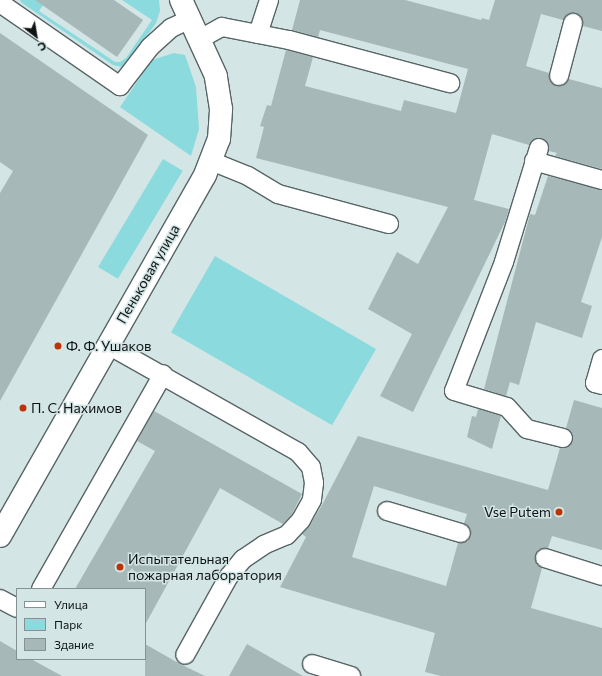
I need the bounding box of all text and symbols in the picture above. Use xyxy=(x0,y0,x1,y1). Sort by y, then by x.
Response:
north arrow xyxy=(16,16,56,56)
text: С xyxy=(36,39,49,54)
street label: Пеньковая улица xyxy=(113,221,183,327)
place label: Ф. Ф. Ушаков xyxy=(66,338,152,354)
marker: Ф. Ф. Ушаков xyxy=(53,341,63,351)
place label: П. С. Нахимов xyxy=(31,400,122,416)
marker: П. С. Нахимов xyxy=(18,403,28,413)
place label: Vse Putem xyxy=(484,504,551,520)
marker: Vse Putem xyxy=(554,507,564,517)
place label: Испытательная пожарная лаборатория xyxy=(128,551,282,584)
marker: Испытательная пожарная лаборатория xyxy=(115,562,125,572)
legend xyxy=(16,588,146,660)
text: Улица xyxy=(54,597,88,611)
text: Парк xyxy=(54,617,83,631)
text: Здание xyxy=(54,637,94,651)

